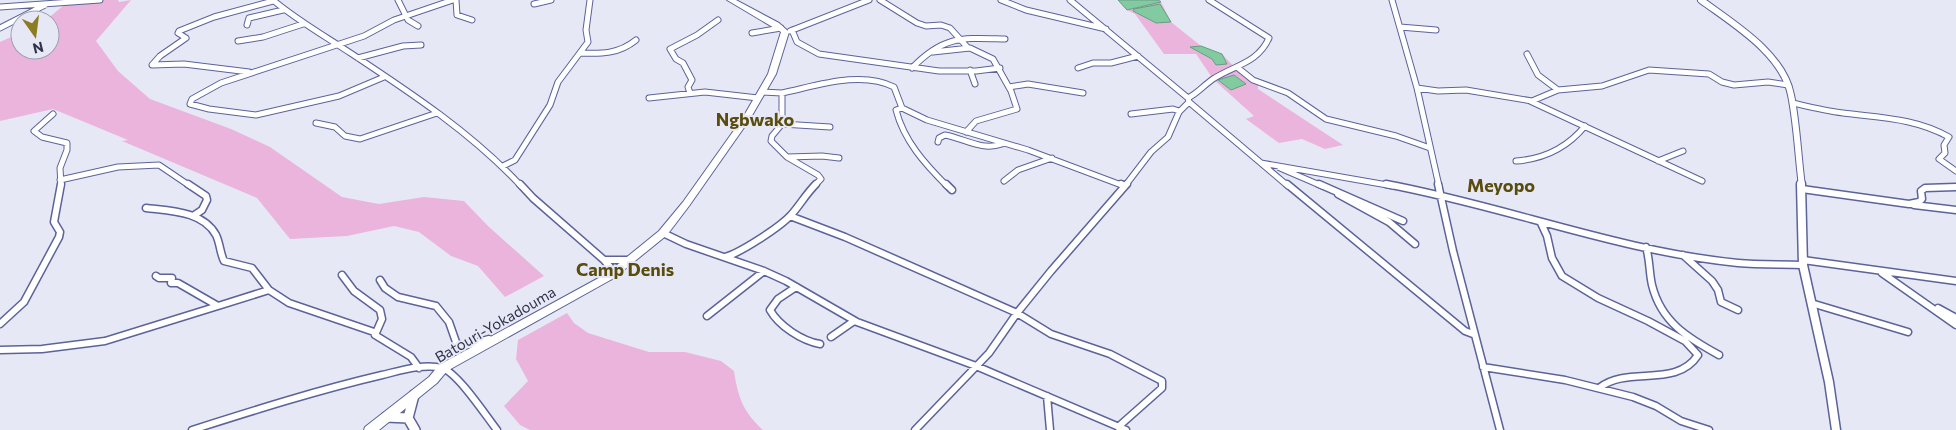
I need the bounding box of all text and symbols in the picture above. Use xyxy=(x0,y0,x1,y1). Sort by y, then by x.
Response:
north arrow xyxy=(10,10,60,60)
text: N xyxy=(31,39,45,58)
district label: Ngbwako xyxy=(716,108,795,130)
district label: Meyopo xyxy=(1467,174,1535,196)
district label: Camp Denis xyxy=(576,258,674,280)
street label: Batouri-Yokadouma xyxy=(431,282,559,366)

